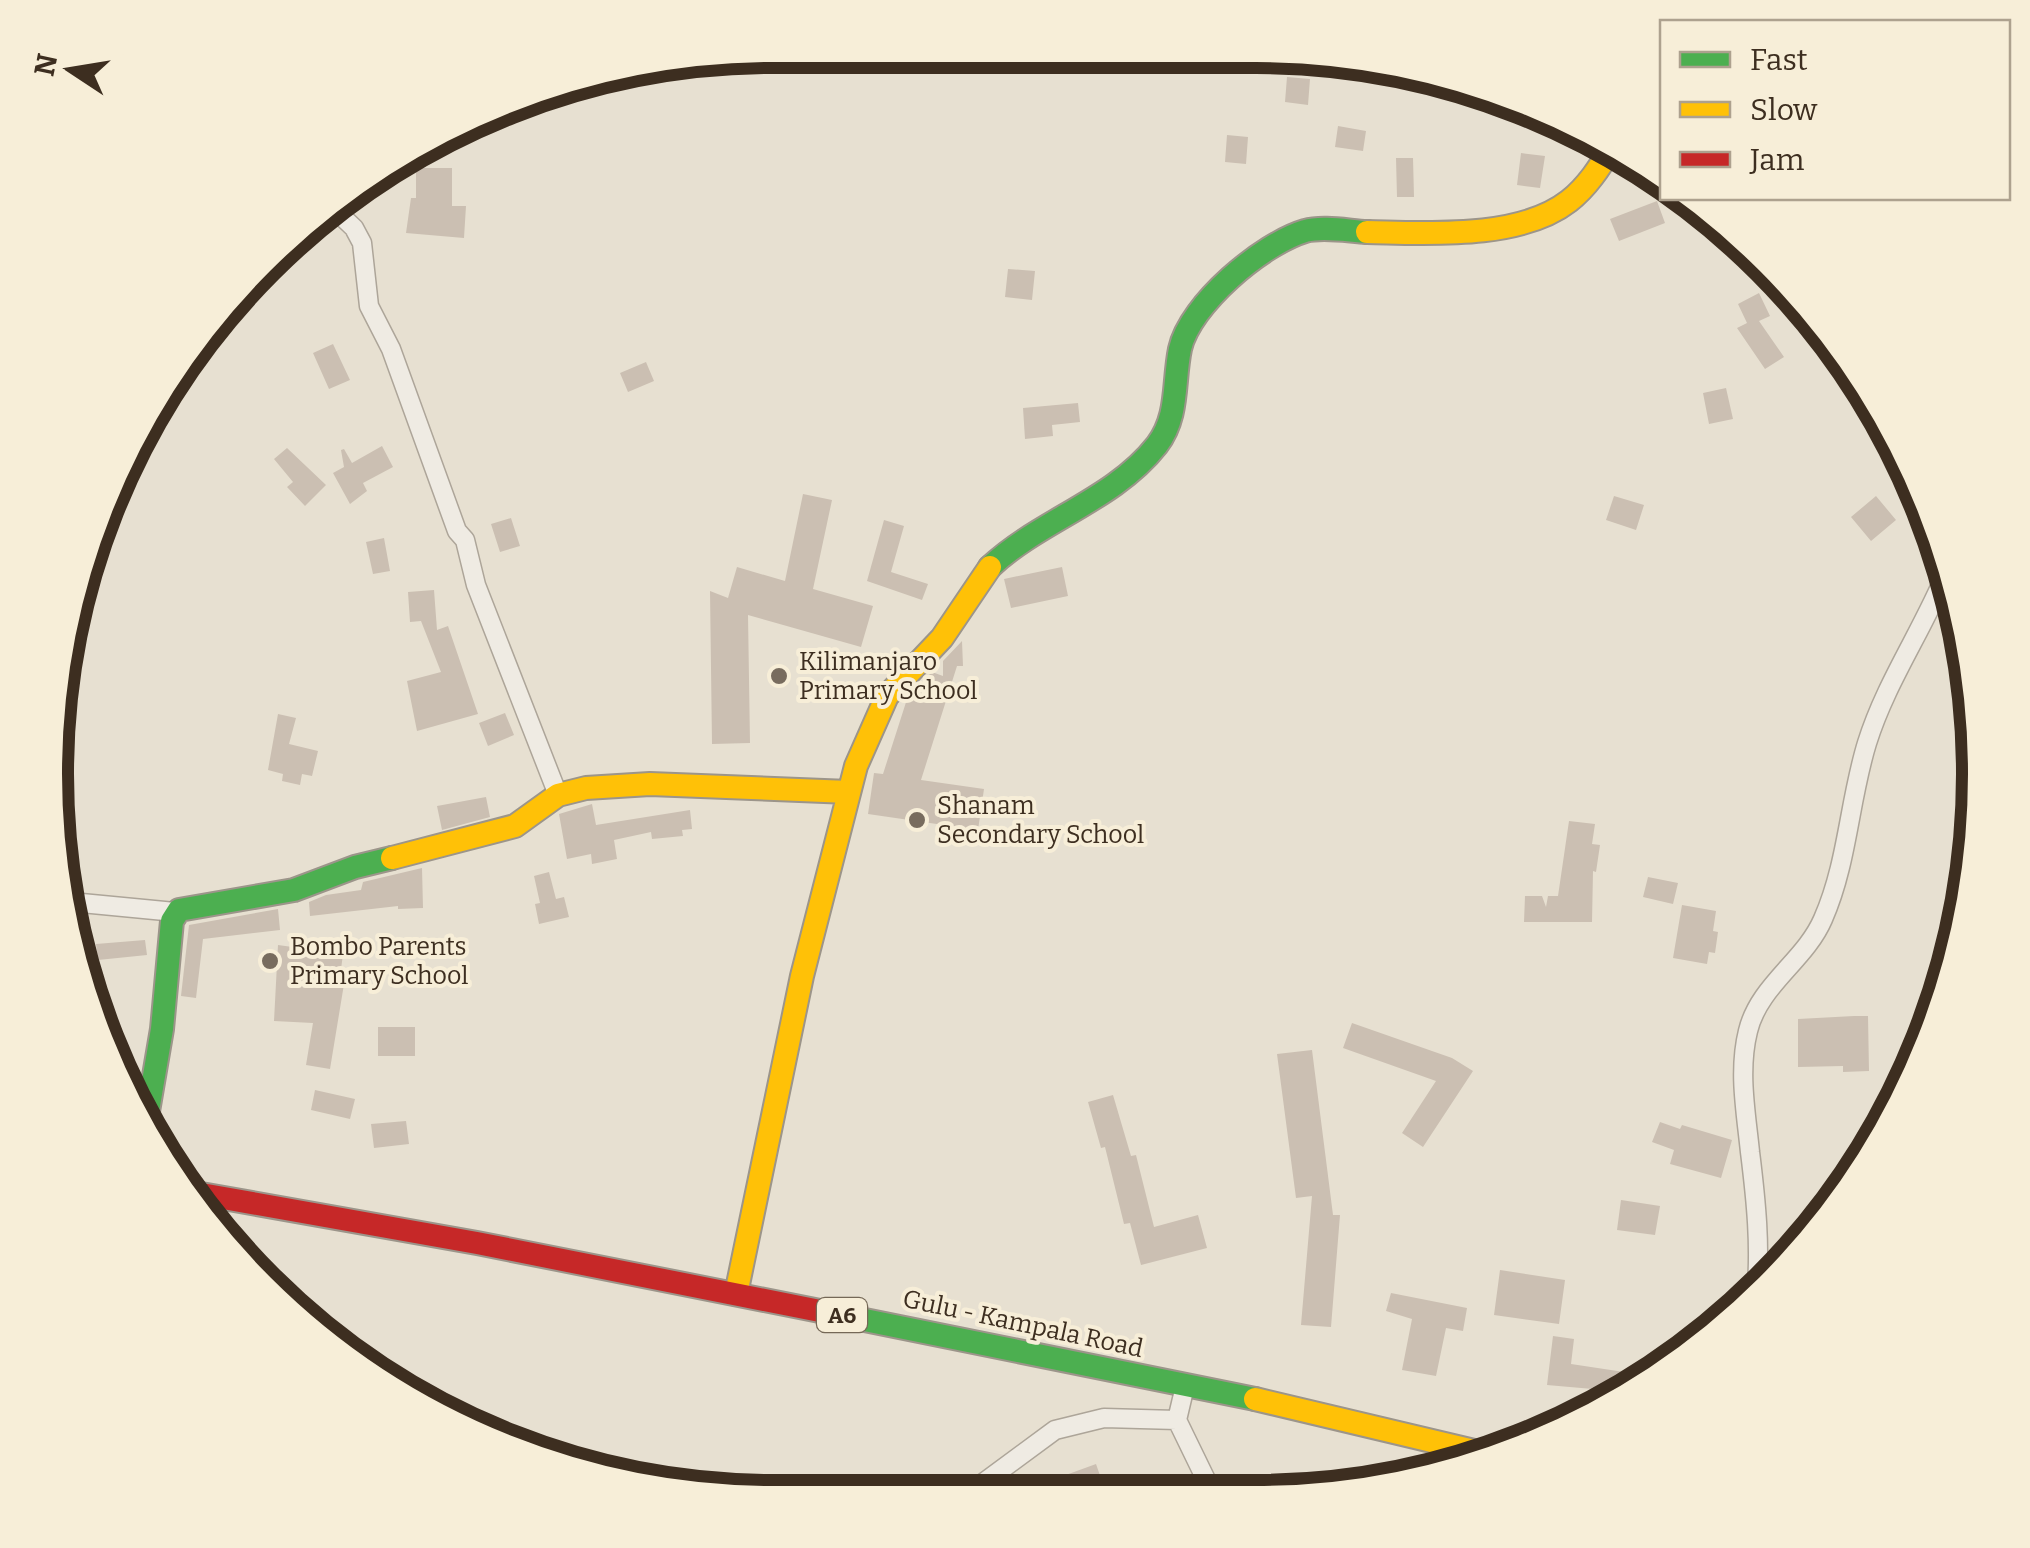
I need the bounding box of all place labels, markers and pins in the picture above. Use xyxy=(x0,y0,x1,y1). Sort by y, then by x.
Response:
place label: Kilimanjaro Primary School xyxy=(799,647,977,706)
marker: Kilimanjaro Primary School xyxy=(768,665,790,687)
place label: Shanam Secondary School xyxy=(937,791,1144,850)
marker: Shanam Secondary School xyxy=(906,809,928,831)
place label: Bombo Parents Primary School xyxy=(290,932,468,991)
marker: Bombo Parents Primary School xyxy=(259,950,281,972)

